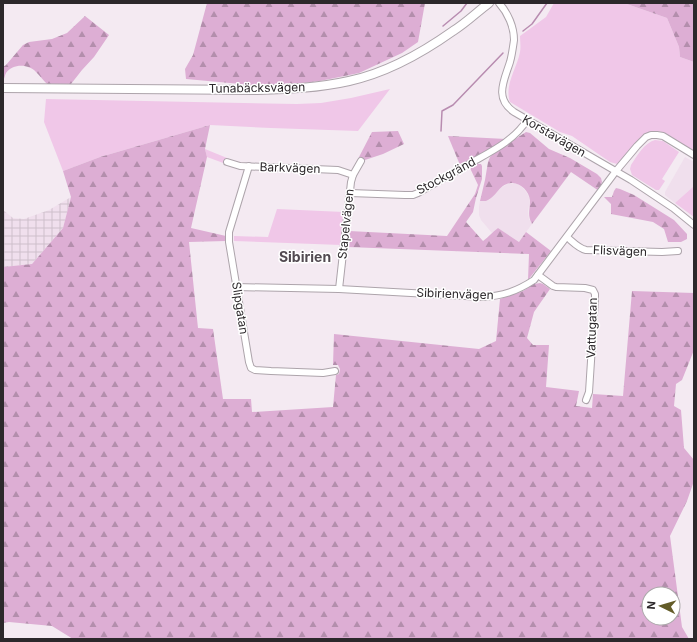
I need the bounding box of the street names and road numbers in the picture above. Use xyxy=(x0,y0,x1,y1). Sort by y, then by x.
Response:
street label: Tunabäcksvägen xyxy=(209,79,305,96)
street label: Korstavägen xyxy=(520,111,589,160)
street label: Stockgränd xyxy=(414,154,478,197)
street label: Barkvägen xyxy=(259,159,321,176)
street label: Stapelvägen xyxy=(334,188,357,260)
street label: Flisvägen xyxy=(593,242,647,259)
street label: Slipgatan xyxy=(229,281,252,335)
street label: Sibirienvägen xyxy=(416,285,494,302)
street label: Vattugatan xyxy=(583,297,600,359)

